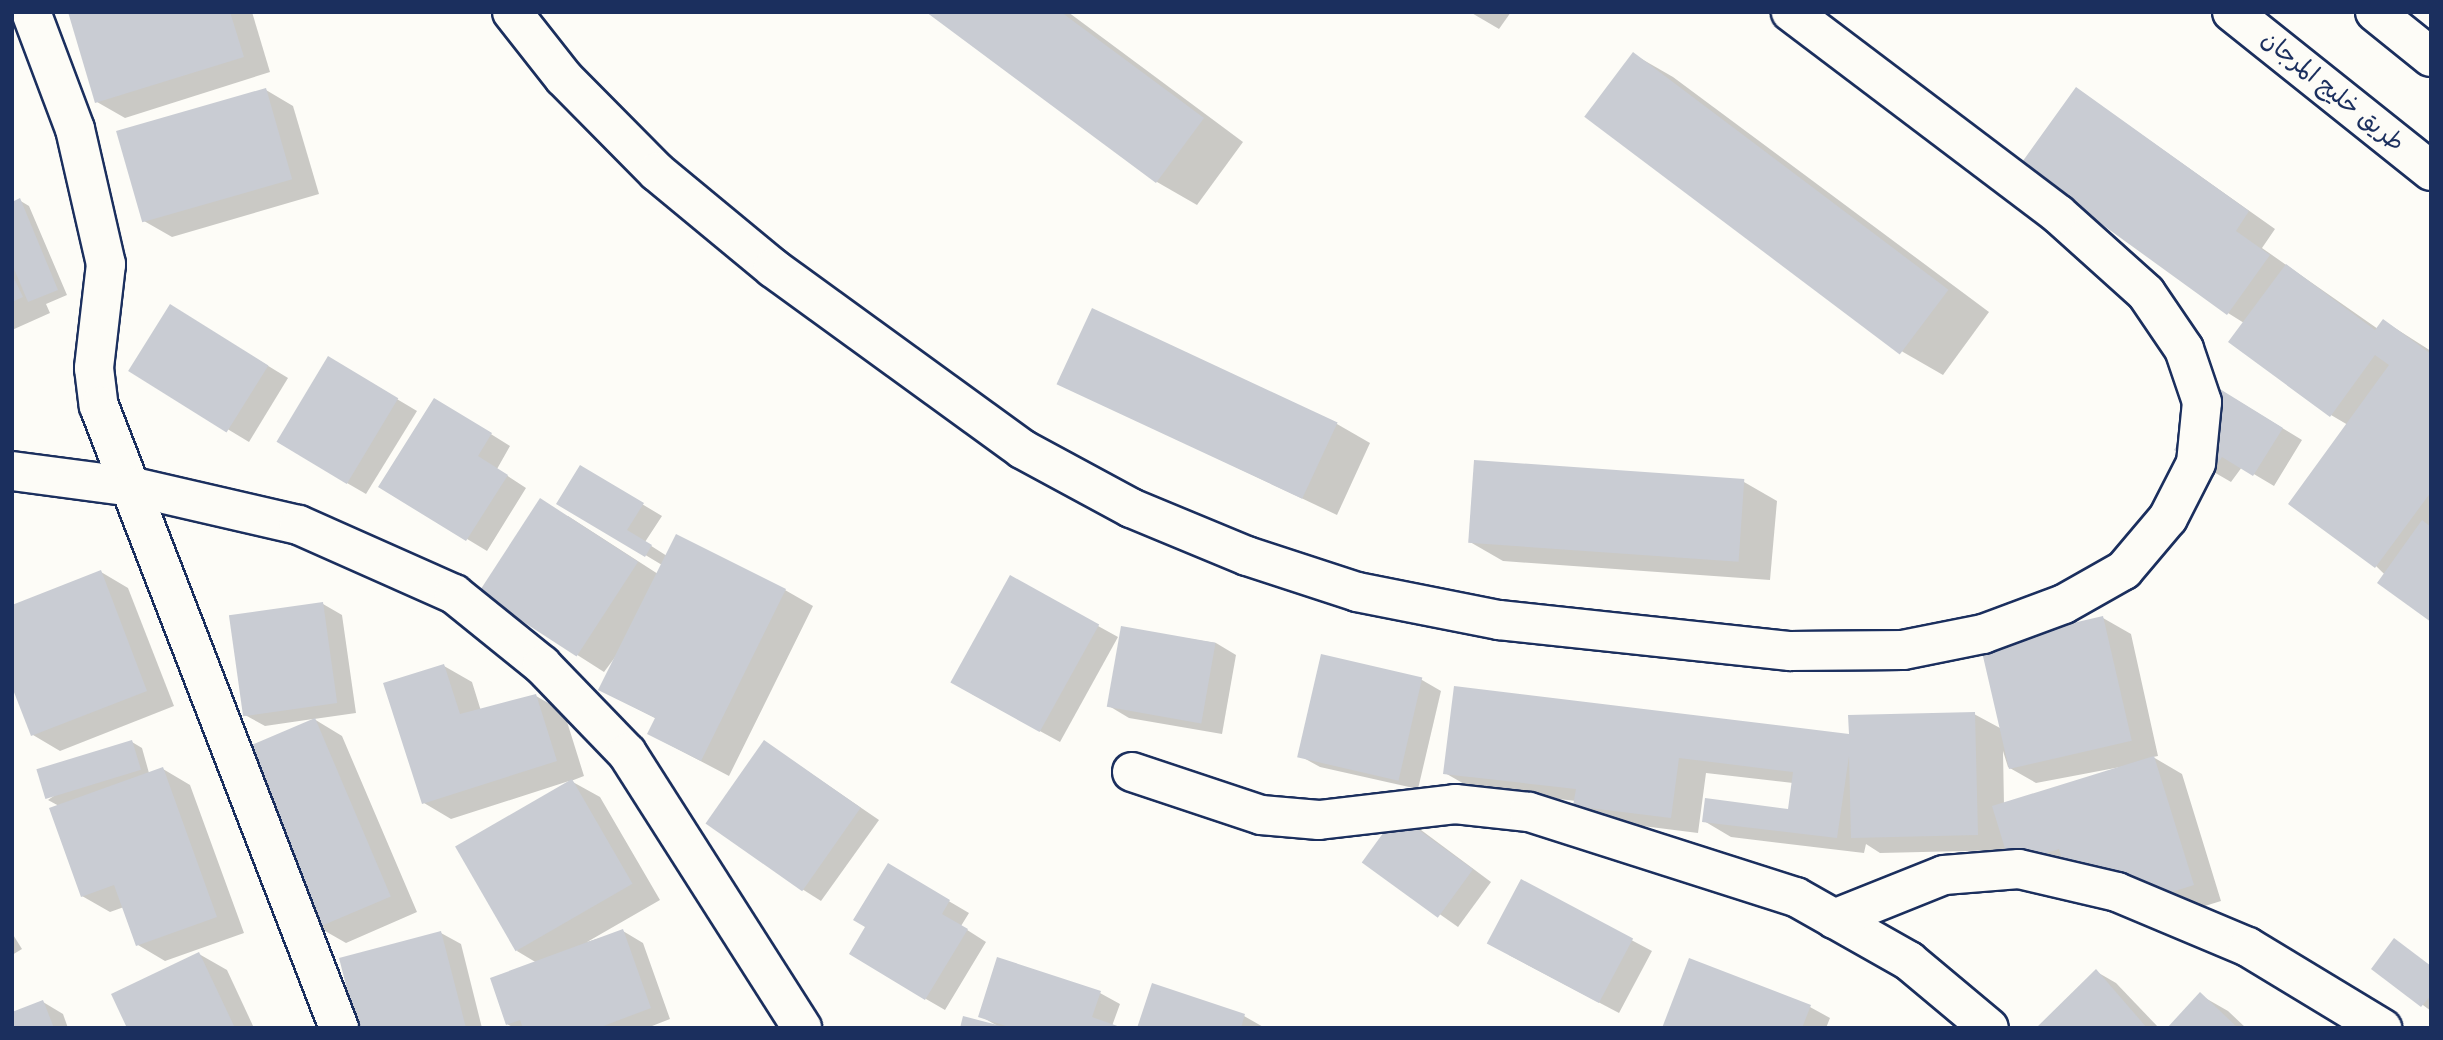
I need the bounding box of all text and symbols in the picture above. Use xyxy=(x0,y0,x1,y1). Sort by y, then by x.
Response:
street label: طريق خليج المرجان xyxy=(2255,26,2409,158)

